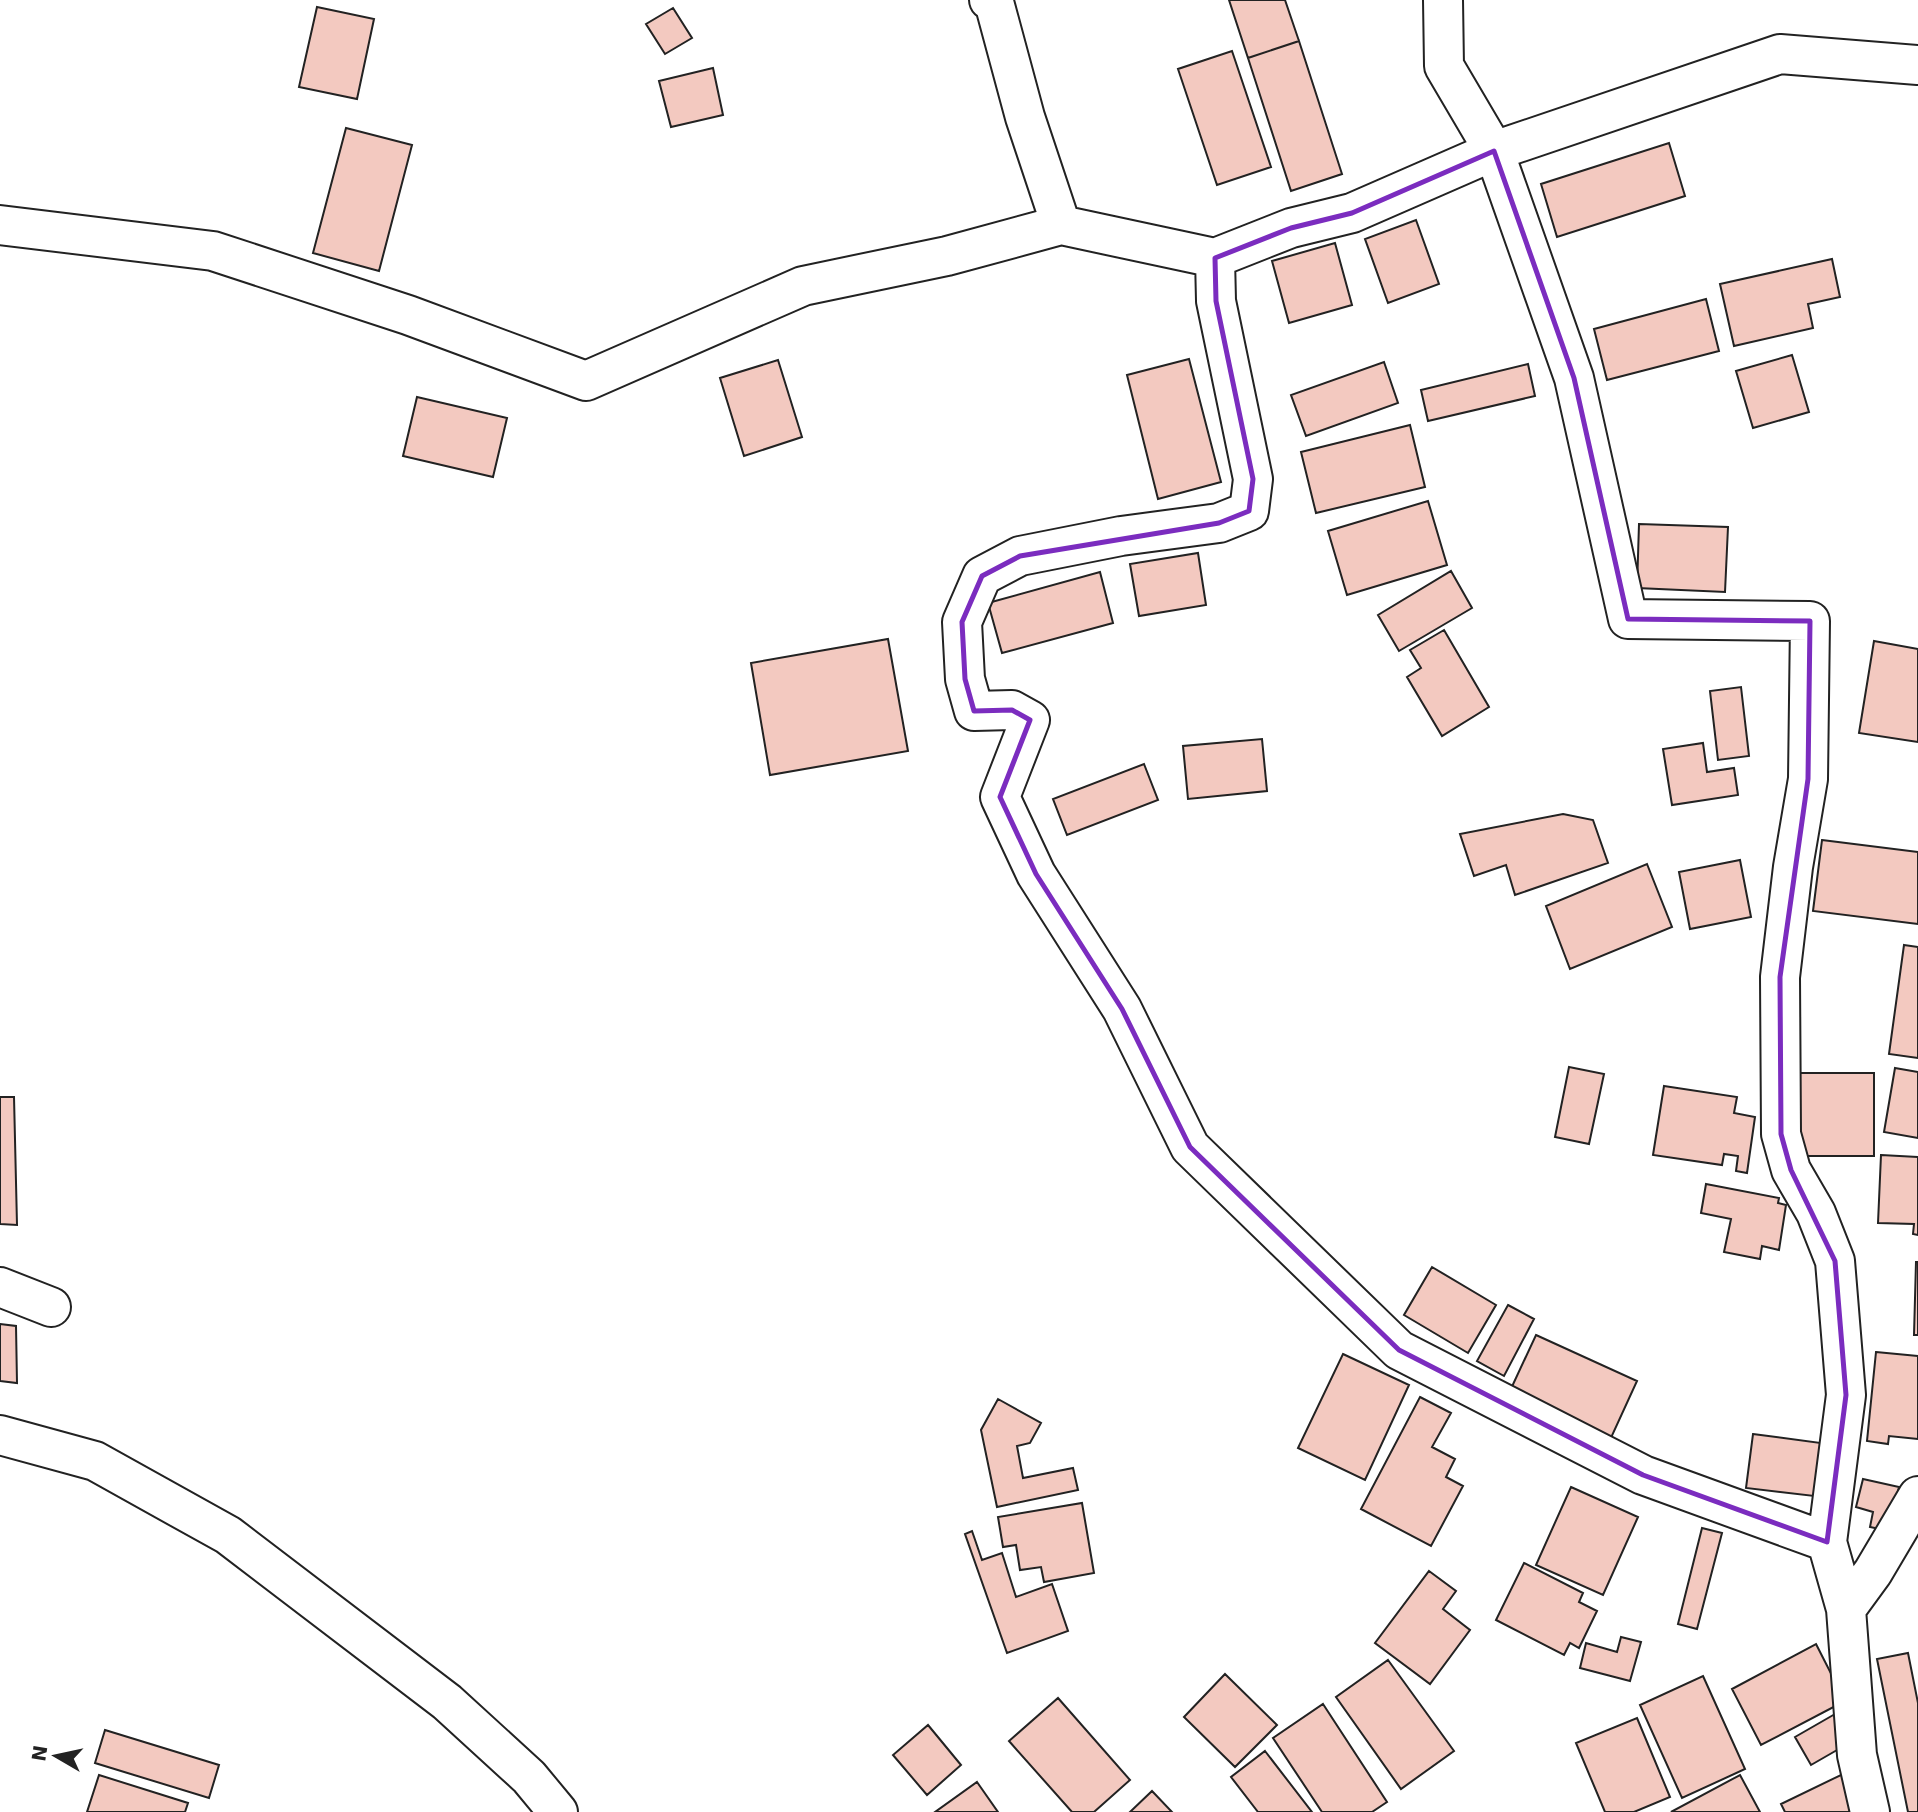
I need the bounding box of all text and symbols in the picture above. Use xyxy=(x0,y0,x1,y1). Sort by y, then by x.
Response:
north arrow xyxy=(21,1721,91,1791)
text: N xyxy=(27,1744,51,1763)

